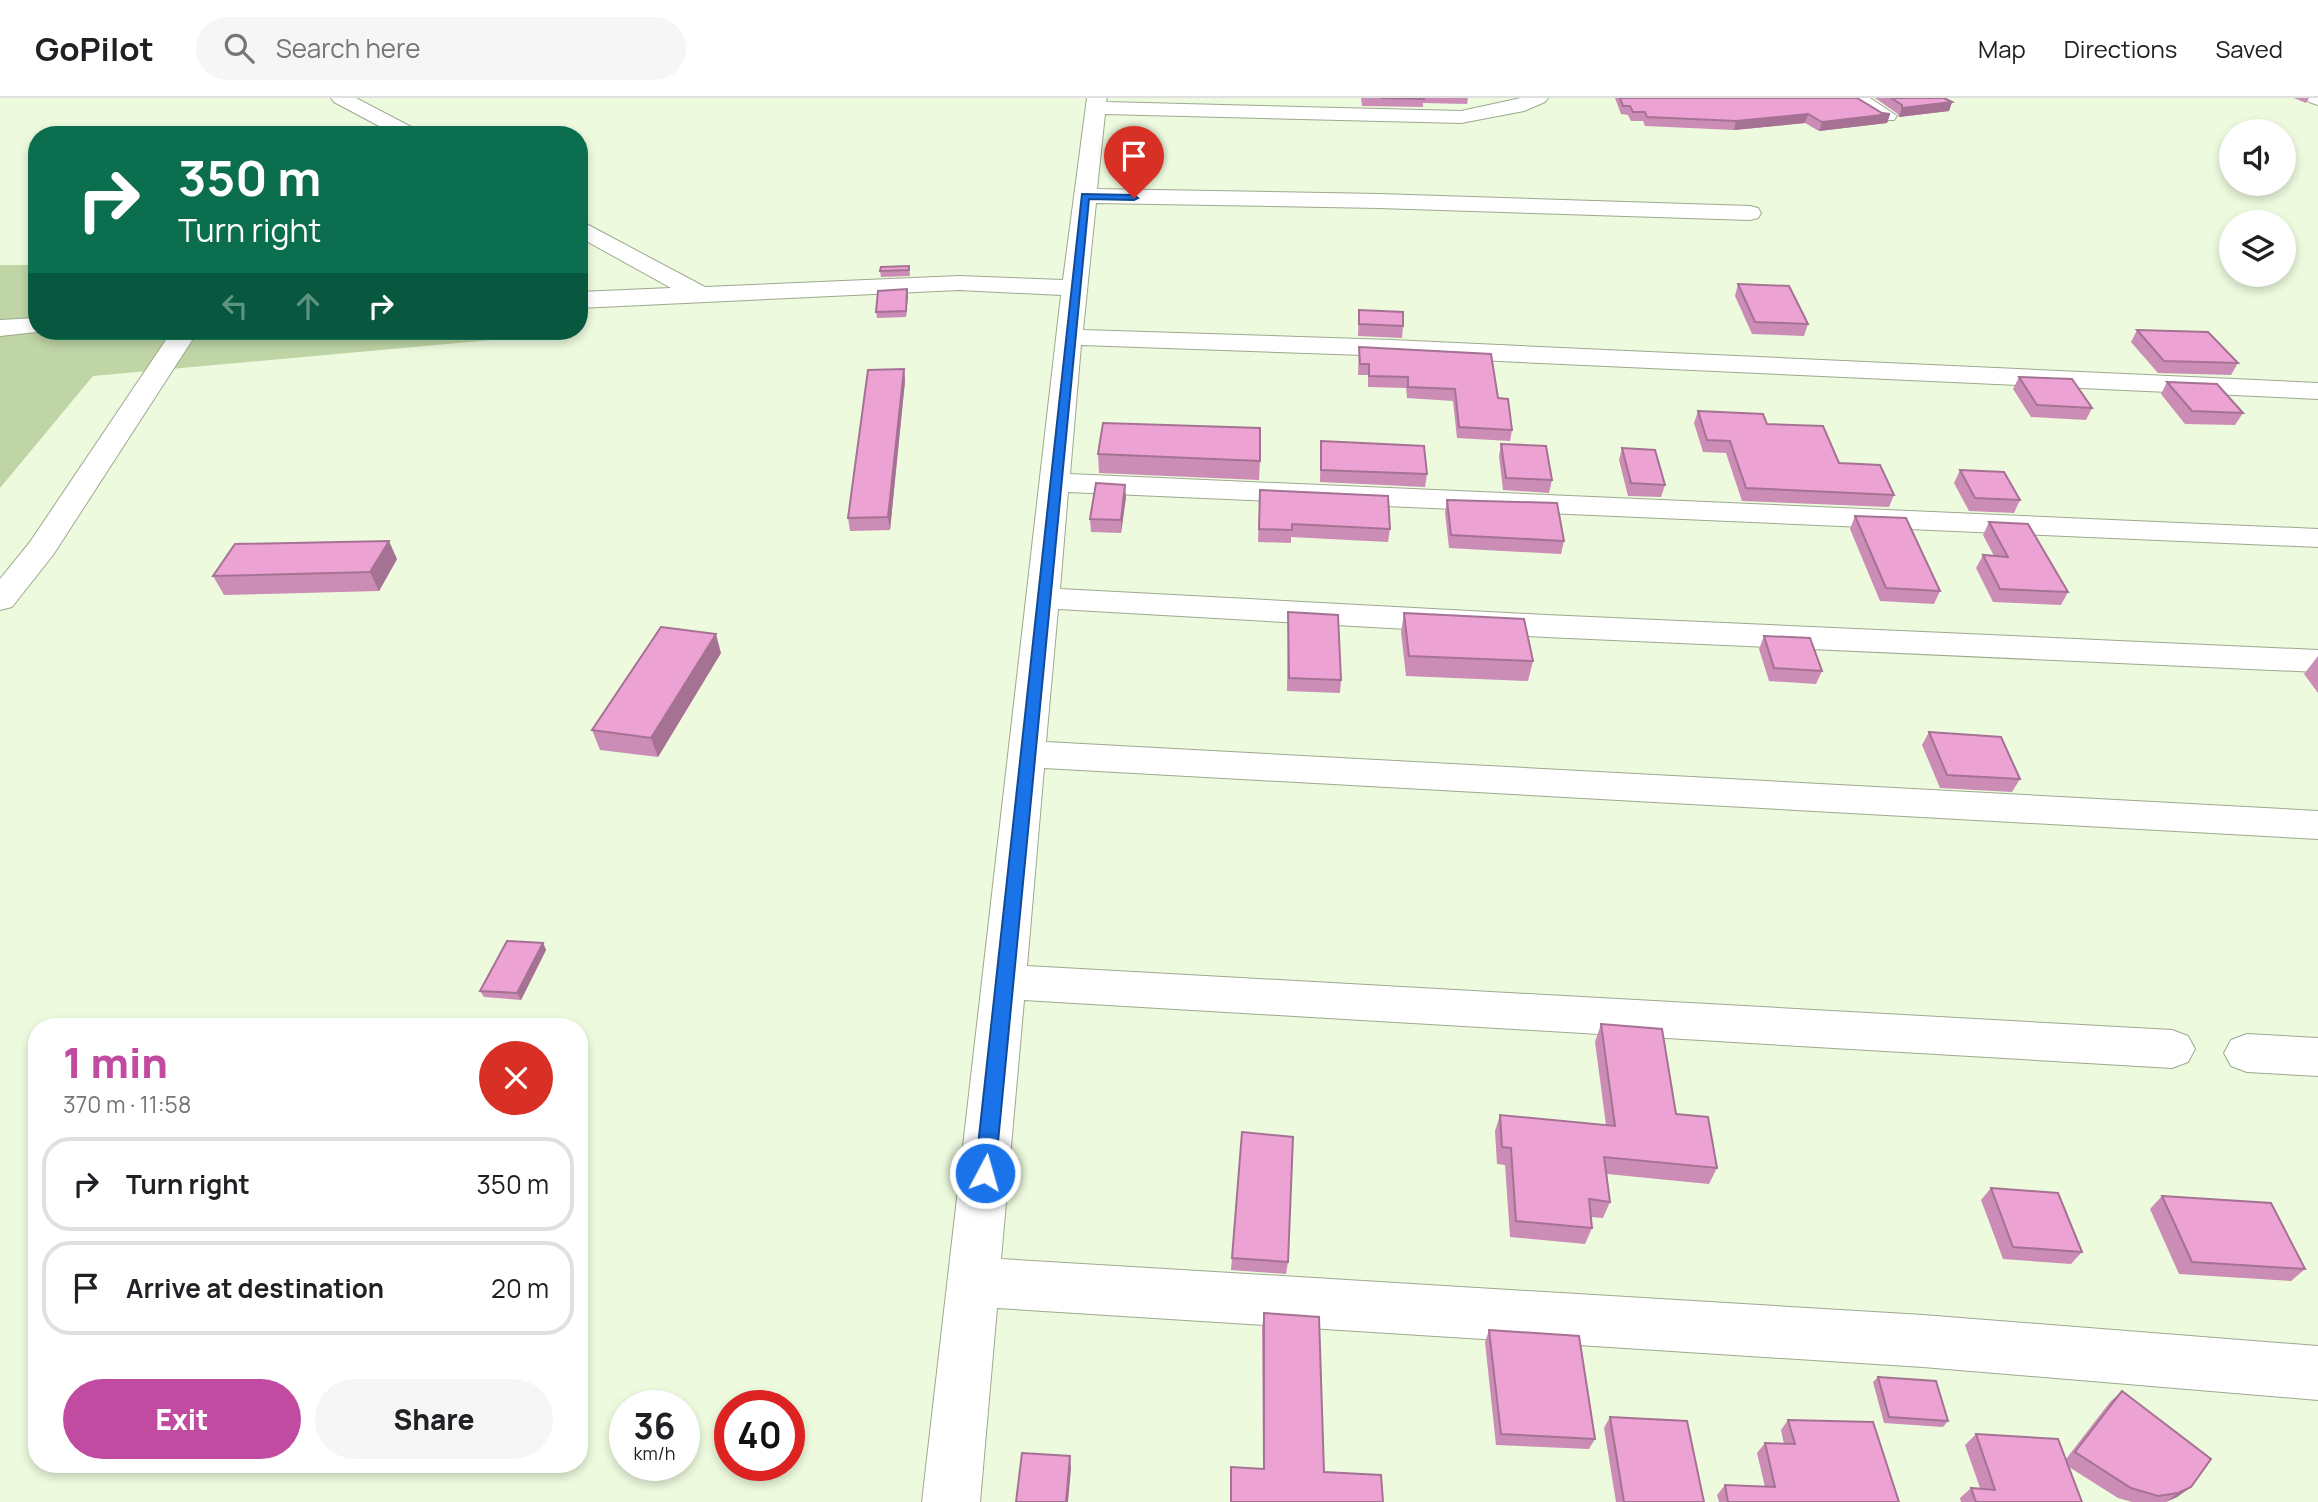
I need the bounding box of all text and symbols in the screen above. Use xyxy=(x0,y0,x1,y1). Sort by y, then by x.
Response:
search box xyxy=(196,17,686,80)
text: GoPilot xyxy=(35,26,154,71)
icon: search xyxy=(220,29,258,67)
text: Search here xyxy=(276,30,420,66)
text: Map xyxy=(1978,32,2026,65)
text: Directions xyxy=(2064,32,2177,65)
text: Saved xyxy=(2215,32,2283,65)
map controls xyxy=(2219,119,2296,287)
button: sound xyxy=(2219,119,2296,196)
pin xyxy=(1104,126,1164,198)
icon: arrive xyxy=(1115,137,1153,175)
text: 350 m xyxy=(178,144,321,211)
icon: right xyxy=(63,154,154,245)
text: Turn right xyxy=(178,208,321,252)
button: layers xyxy=(2219,210,2296,287)
icon: left xyxy=(216,287,254,325)
icon: ahead xyxy=(289,287,327,325)
icon: right xyxy=(362,287,400,325)
text: 1 min xyxy=(63,1033,168,1091)
button: close xyxy=(479,1041,553,1115)
text: 370 m · 11:58 xyxy=(63,1088,191,1120)
position arrow xyxy=(948,1136,1022,1210)
icon: right xyxy=(67,1165,105,1203)
text: Turn right xyxy=(126,1166,250,1202)
text: 350 m xyxy=(476,1166,549,1202)
icon: arrive xyxy=(67,1269,105,1307)
text: Arrive at destination xyxy=(126,1270,384,1306)
text: 20 m xyxy=(491,1270,549,1306)
button: Exit xyxy=(63,1379,301,1459)
button: Share xyxy=(315,1379,553,1459)
speed limit sign: 40 xyxy=(714,1390,805,1481)
text: 36 xyxy=(633,1402,676,1450)
text: km/h xyxy=(634,1441,675,1465)

